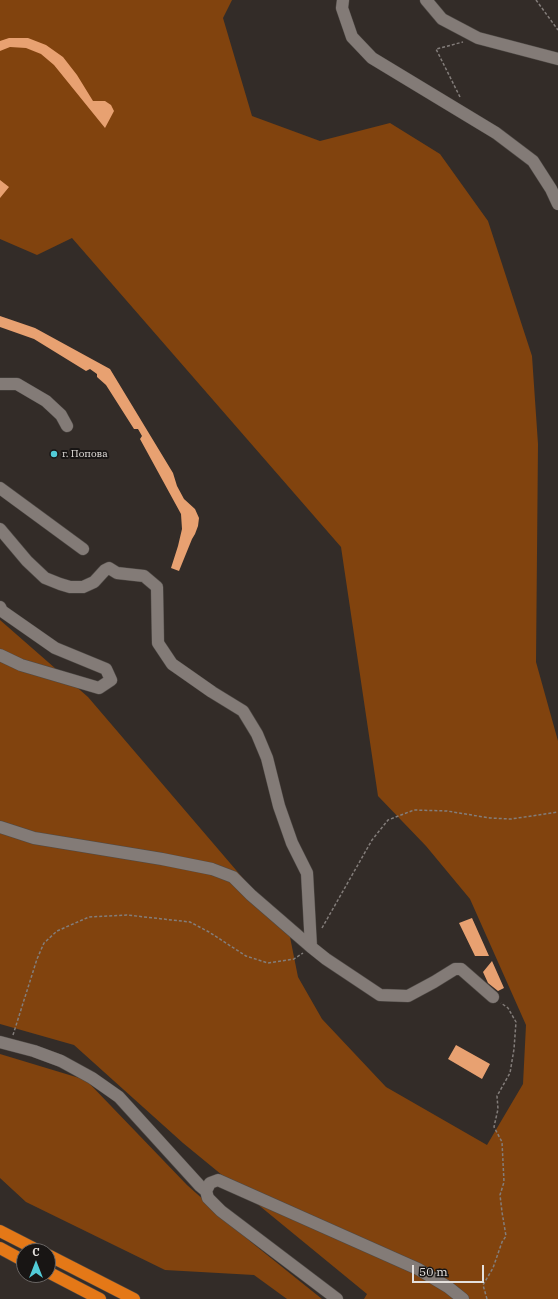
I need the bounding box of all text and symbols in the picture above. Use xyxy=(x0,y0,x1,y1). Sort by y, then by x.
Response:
place label: г. Попова xyxy=(62,448,108,460)
marker: г. Попова xyxy=(49,449,59,459)
north arrow xyxy=(16,1243,56,1283)
text: С xyxy=(32,1245,40,1259)
scale bar xyxy=(414,1257,486,1283)
text: 50 m xyxy=(419,1264,448,1279)

